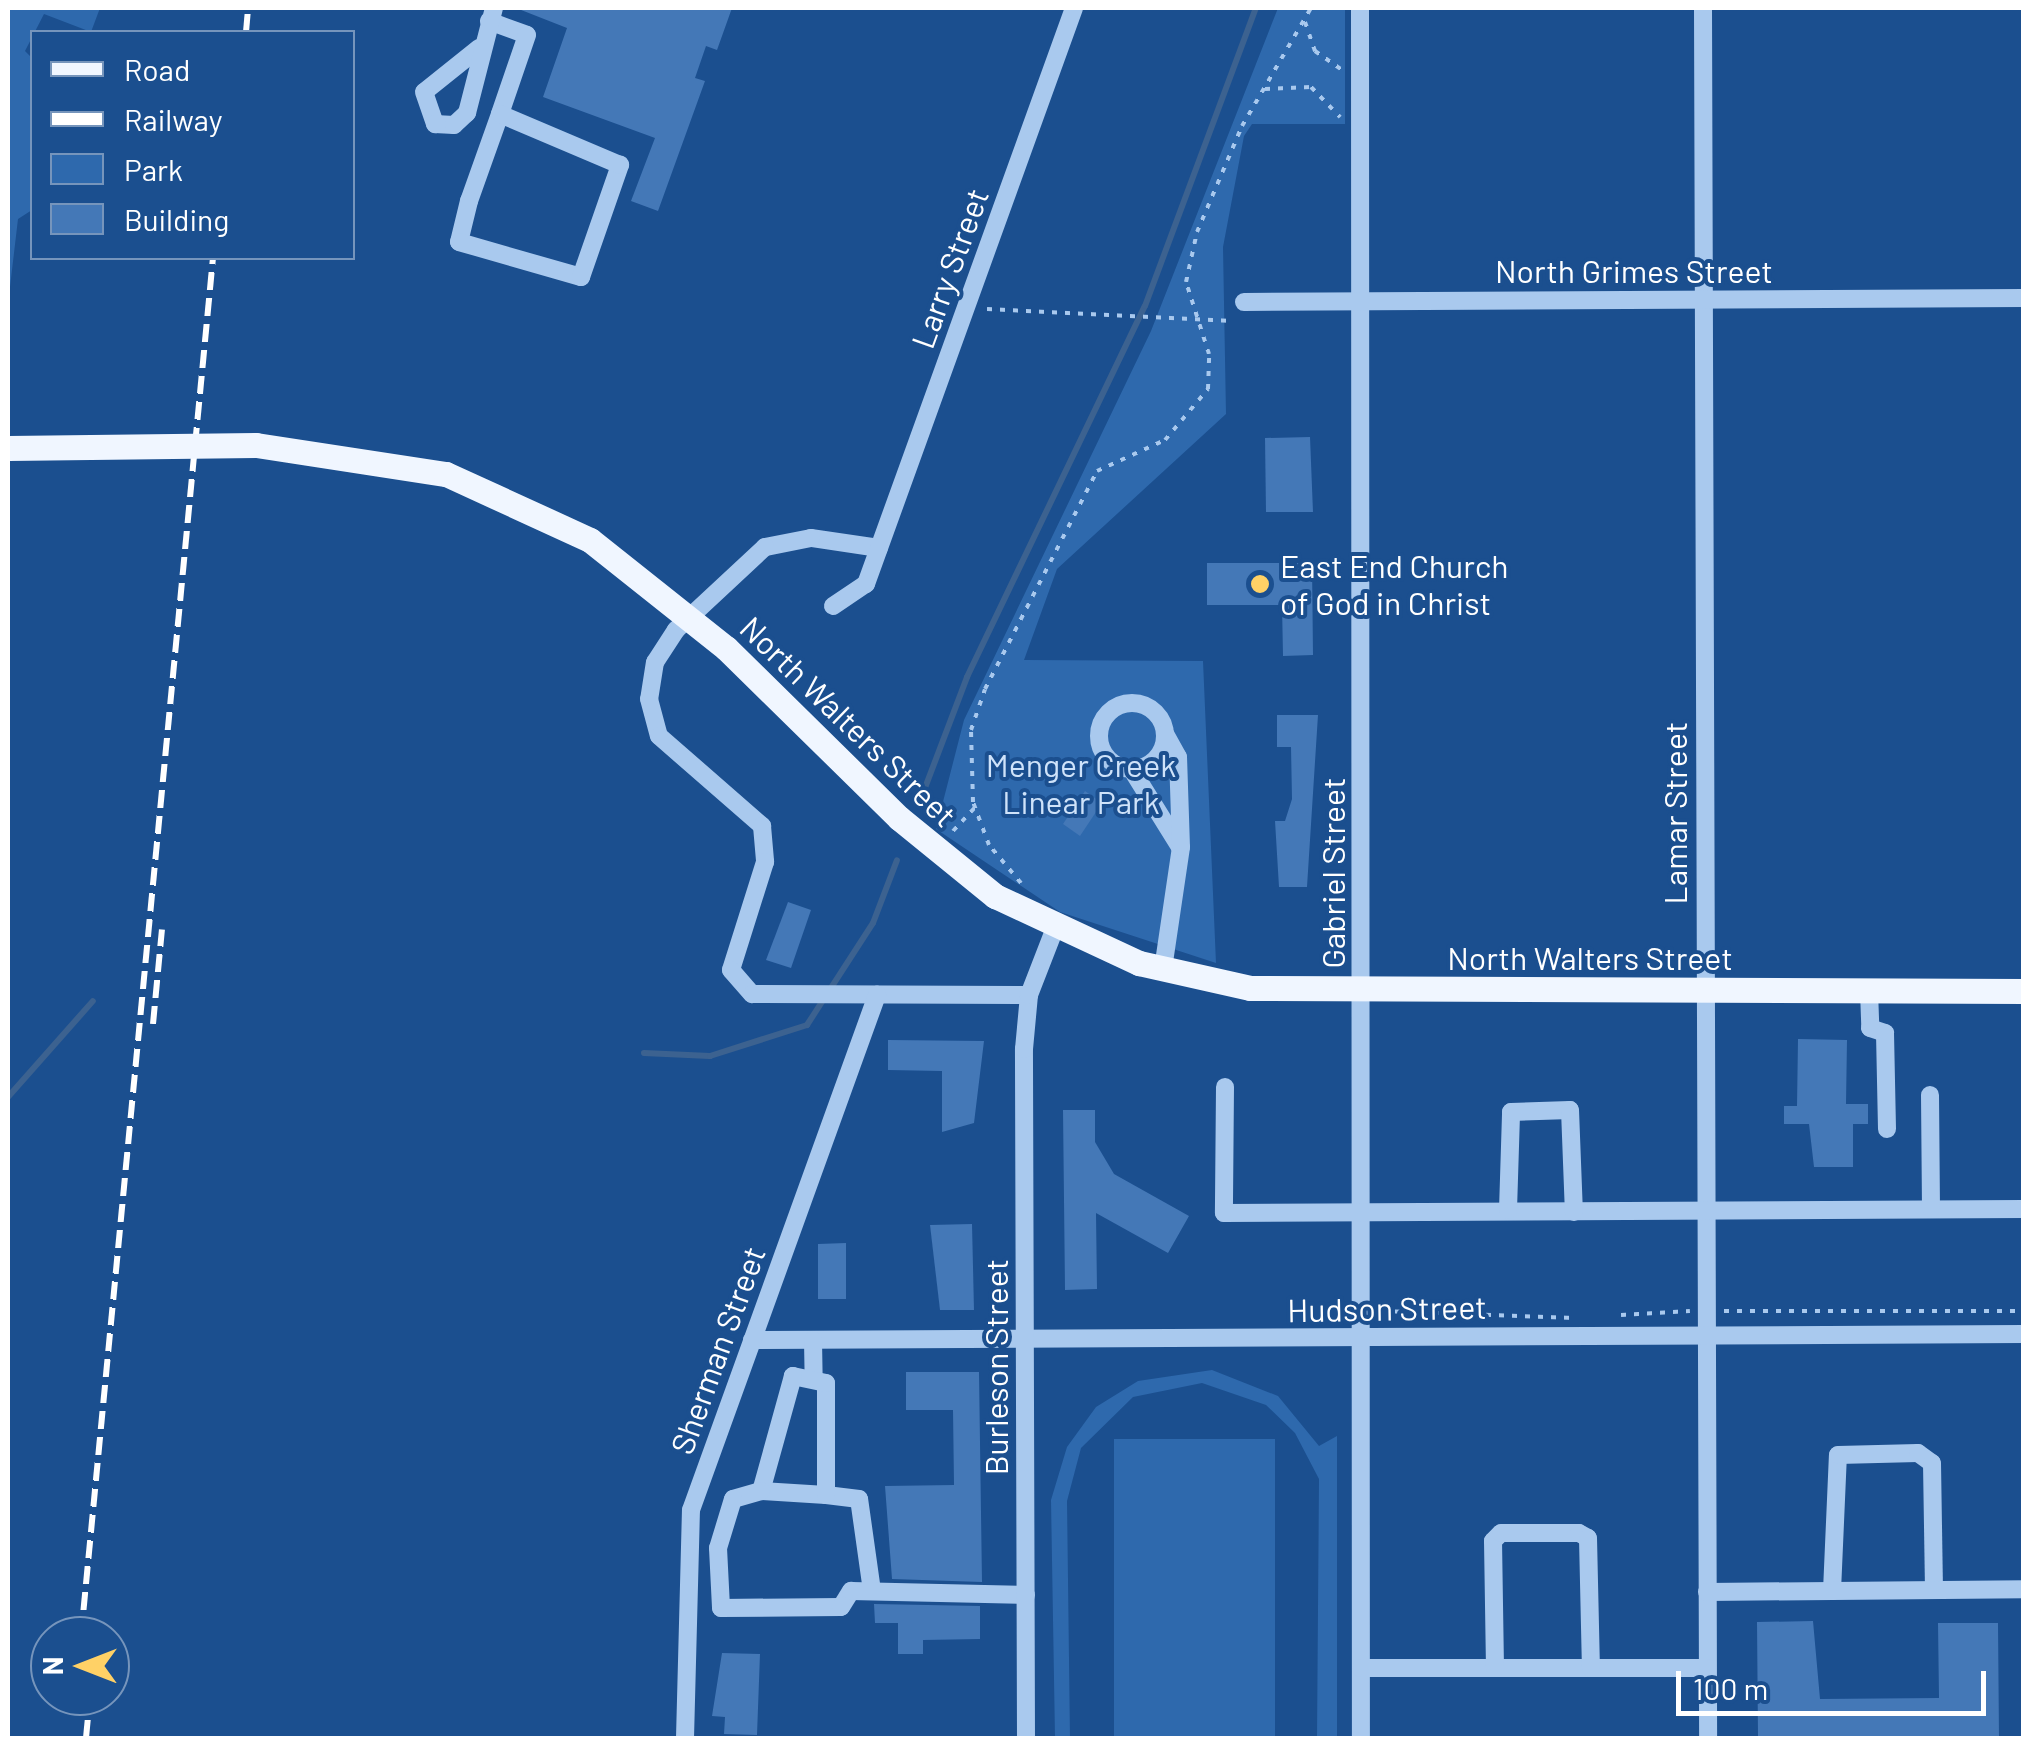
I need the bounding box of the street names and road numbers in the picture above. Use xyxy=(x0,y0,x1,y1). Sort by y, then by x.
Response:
street label: Larry Street xyxy=(902,183,996,353)
street label: North Grimes Street xyxy=(1495,251,1773,289)
street label: North Walters Street xyxy=(733,608,965,834)
street label: Lamar Street xyxy=(1655,722,1693,904)
street label: Gabriel Street xyxy=(1313,777,1351,969)
street label: North Walters Street xyxy=(1447,938,1733,976)
street label: Sherman Street xyxy=(662,1241,772,1459)
street label: Burleson Street xyxy=(976,1259,1014,1475)
street label: Hudson Street xyxy=(1287,1287,1487,1329)

